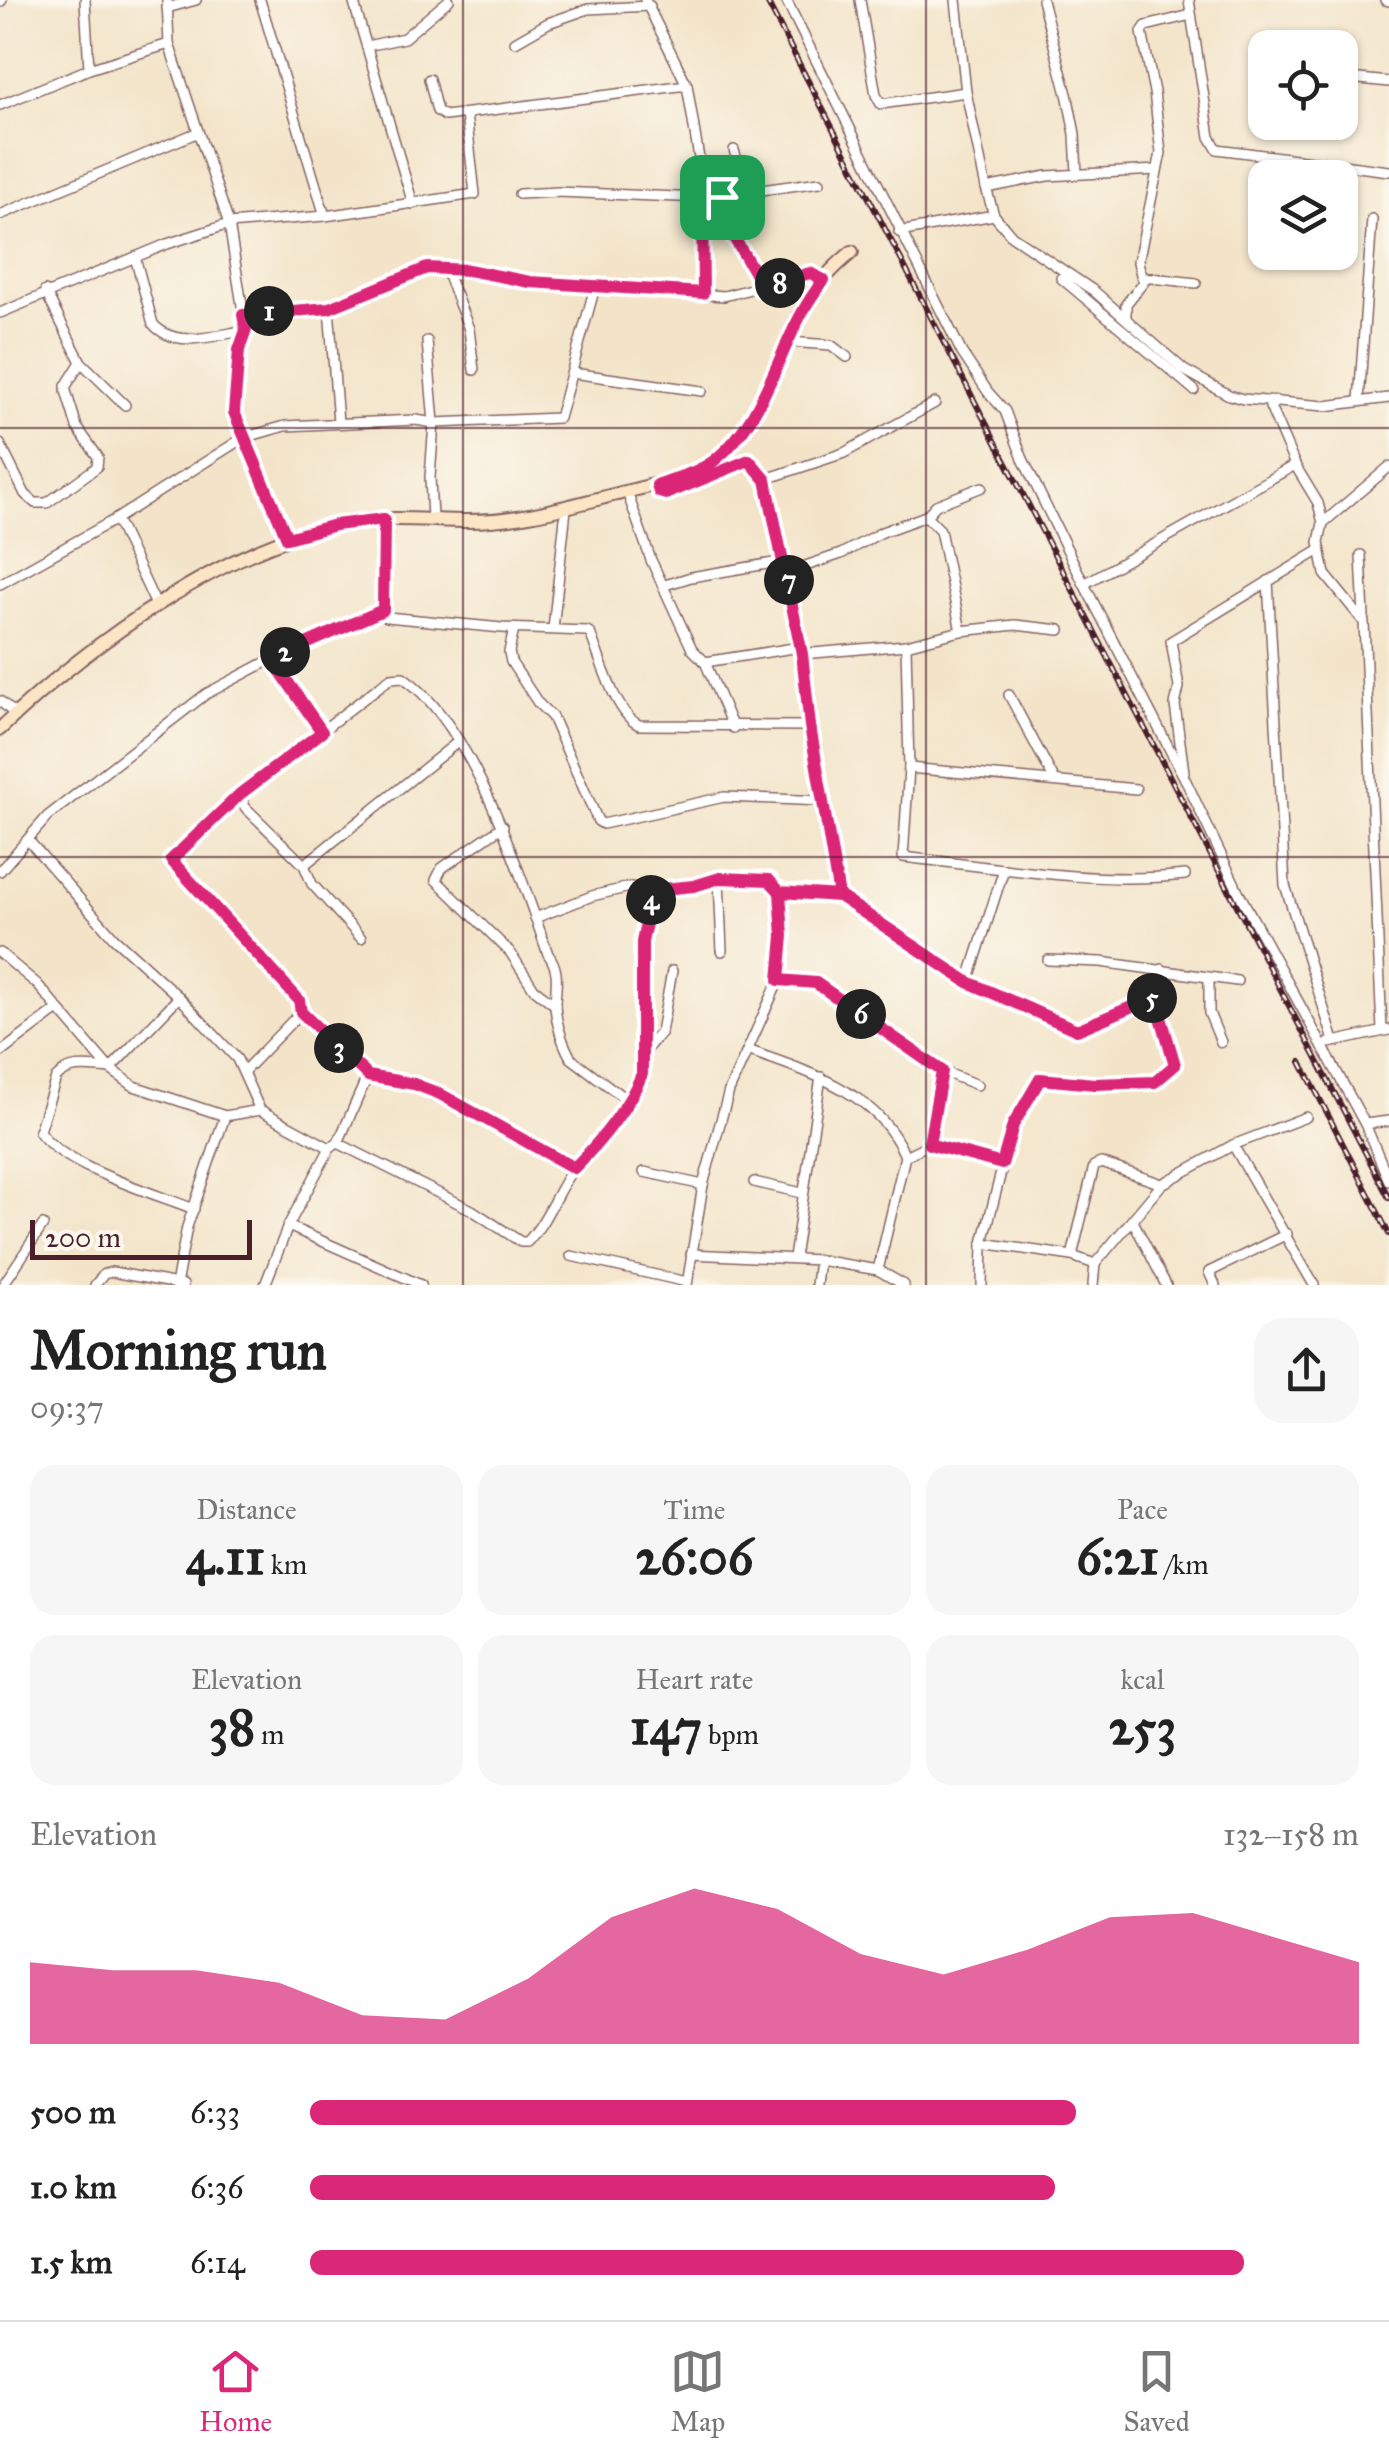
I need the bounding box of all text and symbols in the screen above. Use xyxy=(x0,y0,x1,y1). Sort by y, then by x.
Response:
map controls xyxy=(1248,30,1358,270)
button: locate xyxy=(1248,30,1358,140)
pin xyxy=(680,155,765,240)
button: layers xyxy=(1248,160,1358,270)
icon: arrive xyxy=(695,170,750,225)
pin: 8 xyxy=(755,258,805,308)
text: 8 xyxy=(773,265,787,300)
pin: 1 xyxy=(244,286,294,336)
text: 1 xyxy=(263,293,275,328)
pin: 7 xyxy=(764,555,814,605)
text: 7 xyxy=(782,562,796,597)
pin: 2 xyxy=(260,627,310,677)
text: 2 xyxy=(278,634,292,669)
pin: 4 xyxy=(626,875,676,925)
text: 4 xyxy=(643,882,659,917)
pin: 5 xyxy=(1127,973,1177,1023)
text: 5 xyxy=(1145,980,1159,1015)
pin: 6 xyxy=(836,989,886,1039)
text: 6 xyxy=(854,996,868,1031)
pin: 3 xyxy=(314,1023,364,1073)
text: 3 xyxy=(333,1030,345,1065)
scale bar xyxy=(30,1215,252,1260)
text: 200 m xyxy=(45,1220,121,1255)
text: Morning run xyxy=(30,1317,327,1384)
button: share xyxy=(1254,1318,1359,1423)
text: 09:37 xyxy=(30,1388,104,1427)
text: Distance xyxy=(196,1492,297,1527)
text: Time xyxy=(664,1492,726,1527)
text: Pace xyxy=(1117,1492,1168,1527)
text: 4.11 xyxy=(186,1527,265,1588)
text: 26:06 xyxy=(636,1527,753,1588)
text: 6:21 xyxy=(1076,1527,1159,1588)
text: km xyxy=(265,1547,307,1582)
text: /km xyxy=(1159,1547,1209,1582)
text: Elevation xyxy=(191,1662,302,1697)
text: Heart rate xyxy=(636,1662,753,1697)
text: kcal xyxy=(1120,1662,1165,1697)
text: 38 xyxy=(208,1697,255,1758)
text: 147 xyxy=(630,1697,702,1758)
text: 253 xyxy=(1109,1697,1176,1758)
text: m xyxy=(255,1717,285,1752)
text: bpm xyxy=(702,1717,759,1752)
text: Elevation xyxy=(30,1815,157,1854)
text: 132–158 m xyxy=(1223,1815,1359,1854)
text: 500 m xyxy=(30,2093,116,2132)
text: 6:33 xyxy=(190,2093,240,2132)
text: 1.0 km xyxy=(30,2168,117,2207)
text: 6:36 xyxy=(190,2168,244,2207)
text: 1.5 km xyxy=(30,2243,112,2282)
text: 6:14 xyxy=(190,2243,245,2282)
tab: Home xyxy=(199,2344,272,2439)
tab: Map xyxy=(670,2344,725,2439)
tab: Saved xyxy=(1123,2344,1190,2439)

